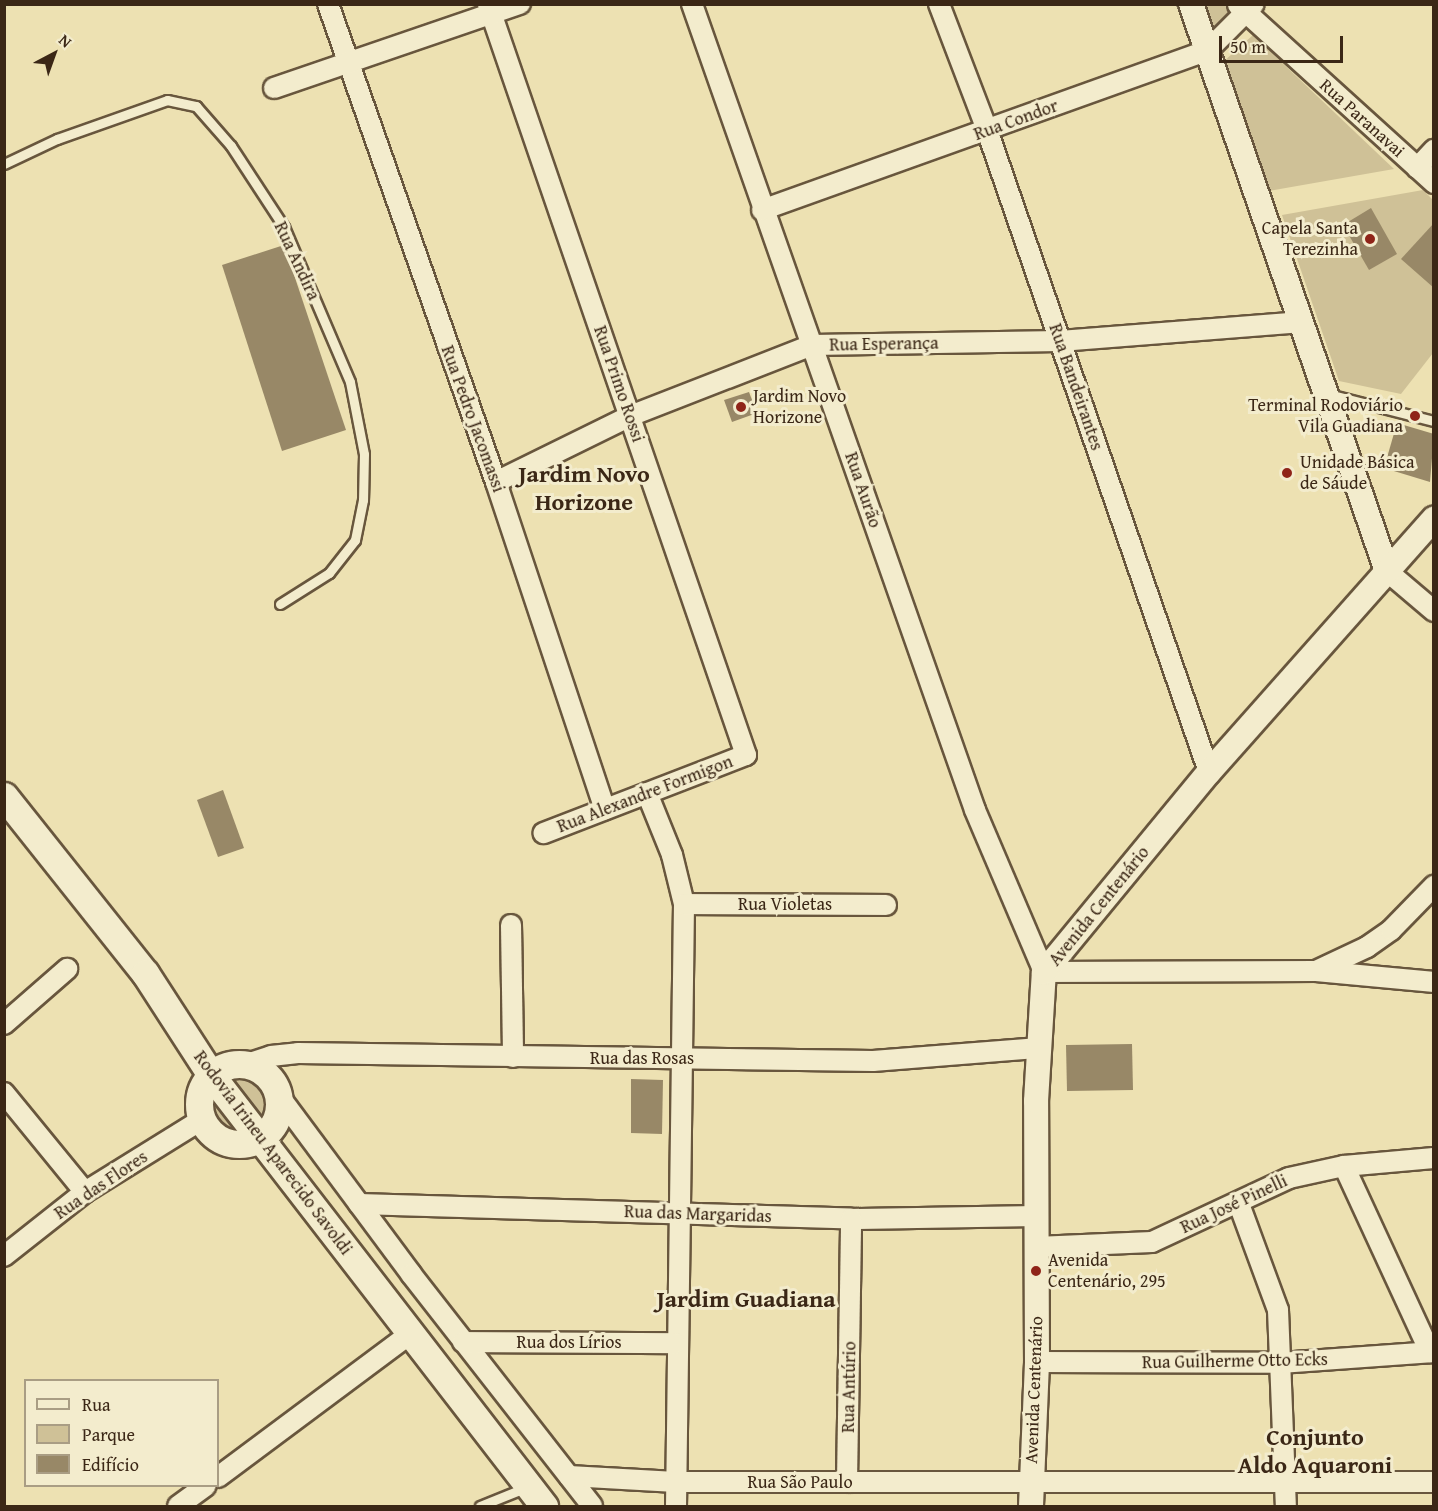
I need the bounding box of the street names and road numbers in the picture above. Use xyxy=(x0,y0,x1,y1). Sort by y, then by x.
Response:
street label: Rua Paranavai xyxy=(1315,74,1409,162)
street label: Rua Condor xyxy=(971,95,1061,145)
street label: Rua Andira xyxy=(269,218,325,304)
street label: Rua Bandeirantes xyxy=(1044,321,1108,453)
street label: Rua Primo Rossi xyxy=(589,323,649,445)
street label: Rua Esperança xyxy=(829,332,939,356)
street label: Rua Pedro Jacomassi xyxy=(436,343,510,495)
street label: Rua Aurão xyxy=(840,449,886,531)
street label: Rua Alexandre Formigon xyxy=(554,751,736,837)
street label: Avenida Centenário xyxy=(1044,842,1154,970)
street label: Rua Violetas xyxy=(738,893,832,915)
street label: Rodovia Irineu Aparecido Savoldi xyxy=(189,1047,357,1259)
street label: Rua das Rosas xyxy=(590,1047,694,1069)
street label: Rua das Flores xyxy=(50,1146,152,1224)
street label: Rua José Pinelli xyxy=(1177,1170,1291,1238)
street label: Rua das Margaridas xyxy=(624,1201,772,1227)
street label: Avenida Centenário xyxy=(1021,1316,1047,1464)
street label: Rua dos Lírios xyxy=(516,1331,622,1353)
street label: Rua Antúrio xyxy=(837,1341,861,1433)
street label: Rua Guilherme Otto Ecks xyxy=(1142,1349,1328,1373)
street label: Rua São Paulo xyxy=(747,1471,853,1493)

